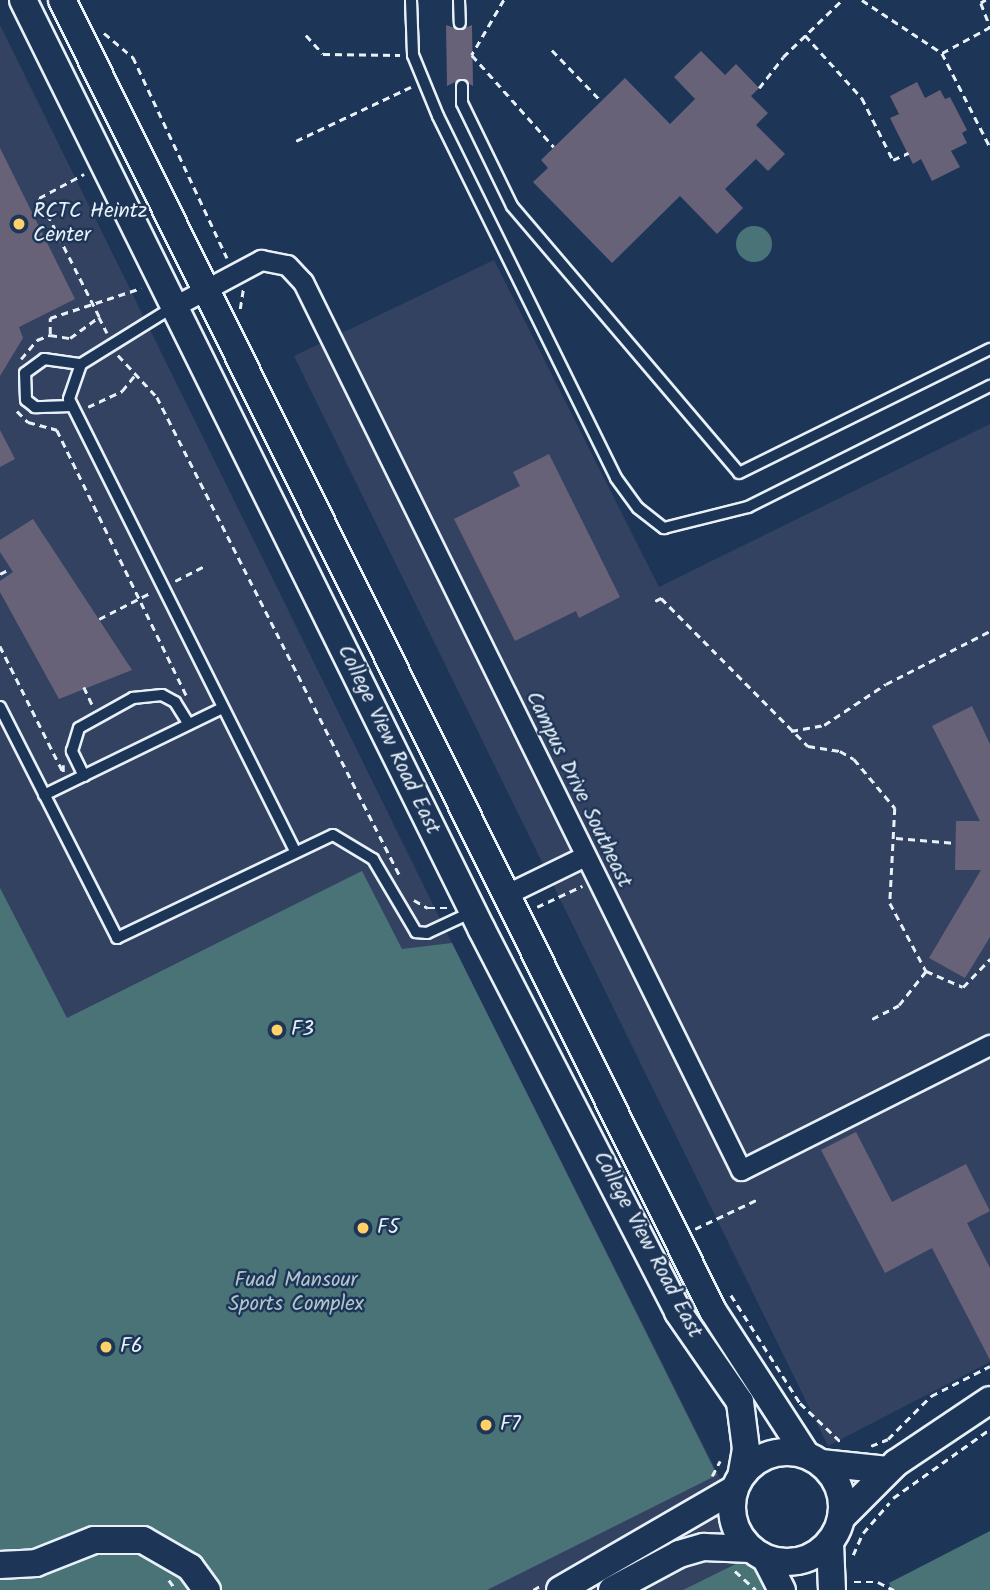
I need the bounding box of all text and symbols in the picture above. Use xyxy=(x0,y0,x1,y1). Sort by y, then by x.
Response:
place label: RCTC Heintz Center xyxy=(33,199,147,249)
marker: RCTC Heintz Center xyxy=(11,216,27,232)
street label: College View Road East xyxy=(331,641,445,839)
street label: Campus Drive Southeast xyxy=(519,688,637,892)
place label: F3 xyxy=(291,1017,314,1043)
marker: F3 xyxy=(269,1022,285,1038)
street label: College View Road East xyxy=(587,1147,707,1343)
place label: F5 xyxy=(377,1215,399,1241)
marker: F5 xyxy=(355,1220,371,1236)
park label: Fuad Mansour Sports Complex xyxy=(228,1268,364,1318)
place label: F6 xyxy=(120,1334,143,1360)
marker: F6 xyxy=(98,1339,114,1355)
place label: F7 xyxy=(500,1412,521,1438)
marker: F7 xyxy=(478,1417,494,1433)

